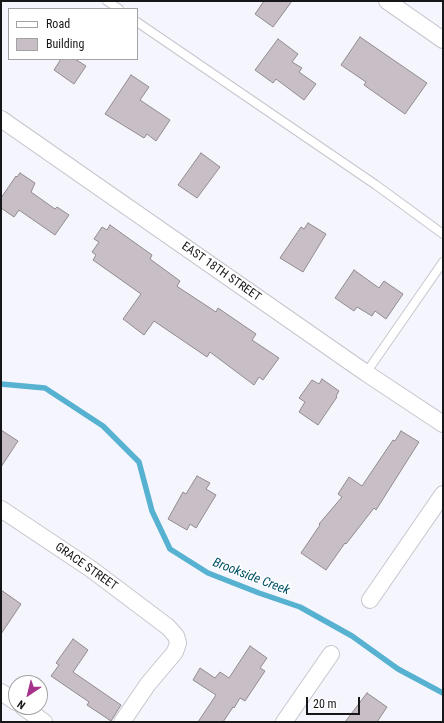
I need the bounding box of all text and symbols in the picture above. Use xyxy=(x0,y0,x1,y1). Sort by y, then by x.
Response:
legend xyxy=(8,8,138,60)
text: Road xyxy=(46,17,70,31)
text: Building xyxy=(46,37,84,51)
street label: EAST 18TH STREET xyxy=(179,239,263,305)
street label: GRACE STREET xyxy=(52,540,120,594)
water label: Brookside Creek xyxy=(210,555,292,599)
north arrow xyxy=(8,675,48,715)
scale bar xyxy=(308,689,362,715)
text: N xyxy=(15,697,28,712)
text: 20 m xyxy=(313,697,337,711)

